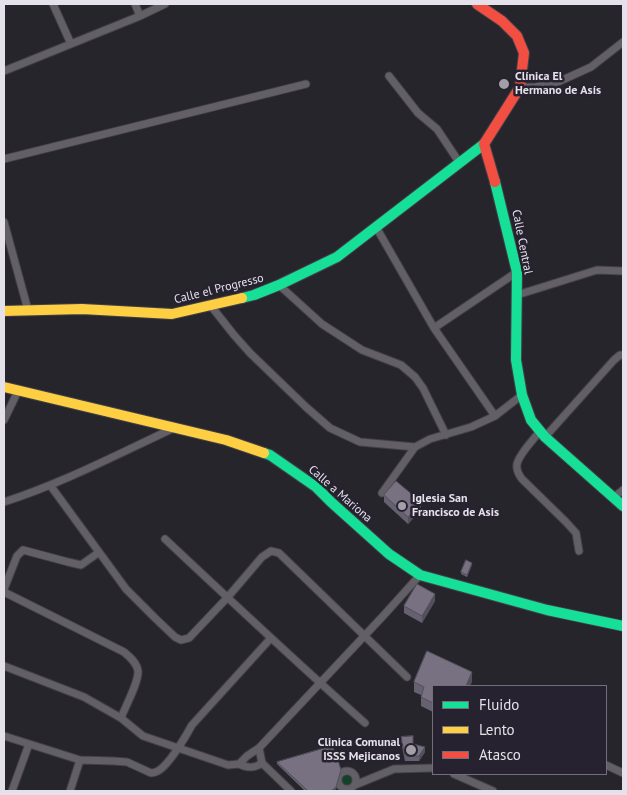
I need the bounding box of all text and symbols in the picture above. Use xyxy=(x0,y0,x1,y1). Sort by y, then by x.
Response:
place label: Clínica El Hermano de Asís xyxy=(515,70,601,98)
marker: Clínica El Hermano de Asís xyxy=(497,77,511,91)
street label: Calle Central xyxy=(509,208,535,276)
street label: Calle el Progresso xyxy=(173,271,265,307)
street label: Calle a Mariona xyxy=(305,462,375,526)
place label: Iglesia San Francisco de Asis xyxy=(412,492,499,520)
marker: Iglesia San Francisco de Asis xyxy=(396,500,408,512)
legend xyxy=(432,685,607,775)
text: Fluido xyxy=(479,695,519,714)
text: Lento xyxy=(479,720,515,739)
place label: Clinica Comunal ISSS Mejicanos xyxy=(318,736,400,764)
marker: Clinica Comunal ISSS Mejicanos xyxy=(404,743,418,757)
text: Atasco xyxy=(479,745,521,764)

